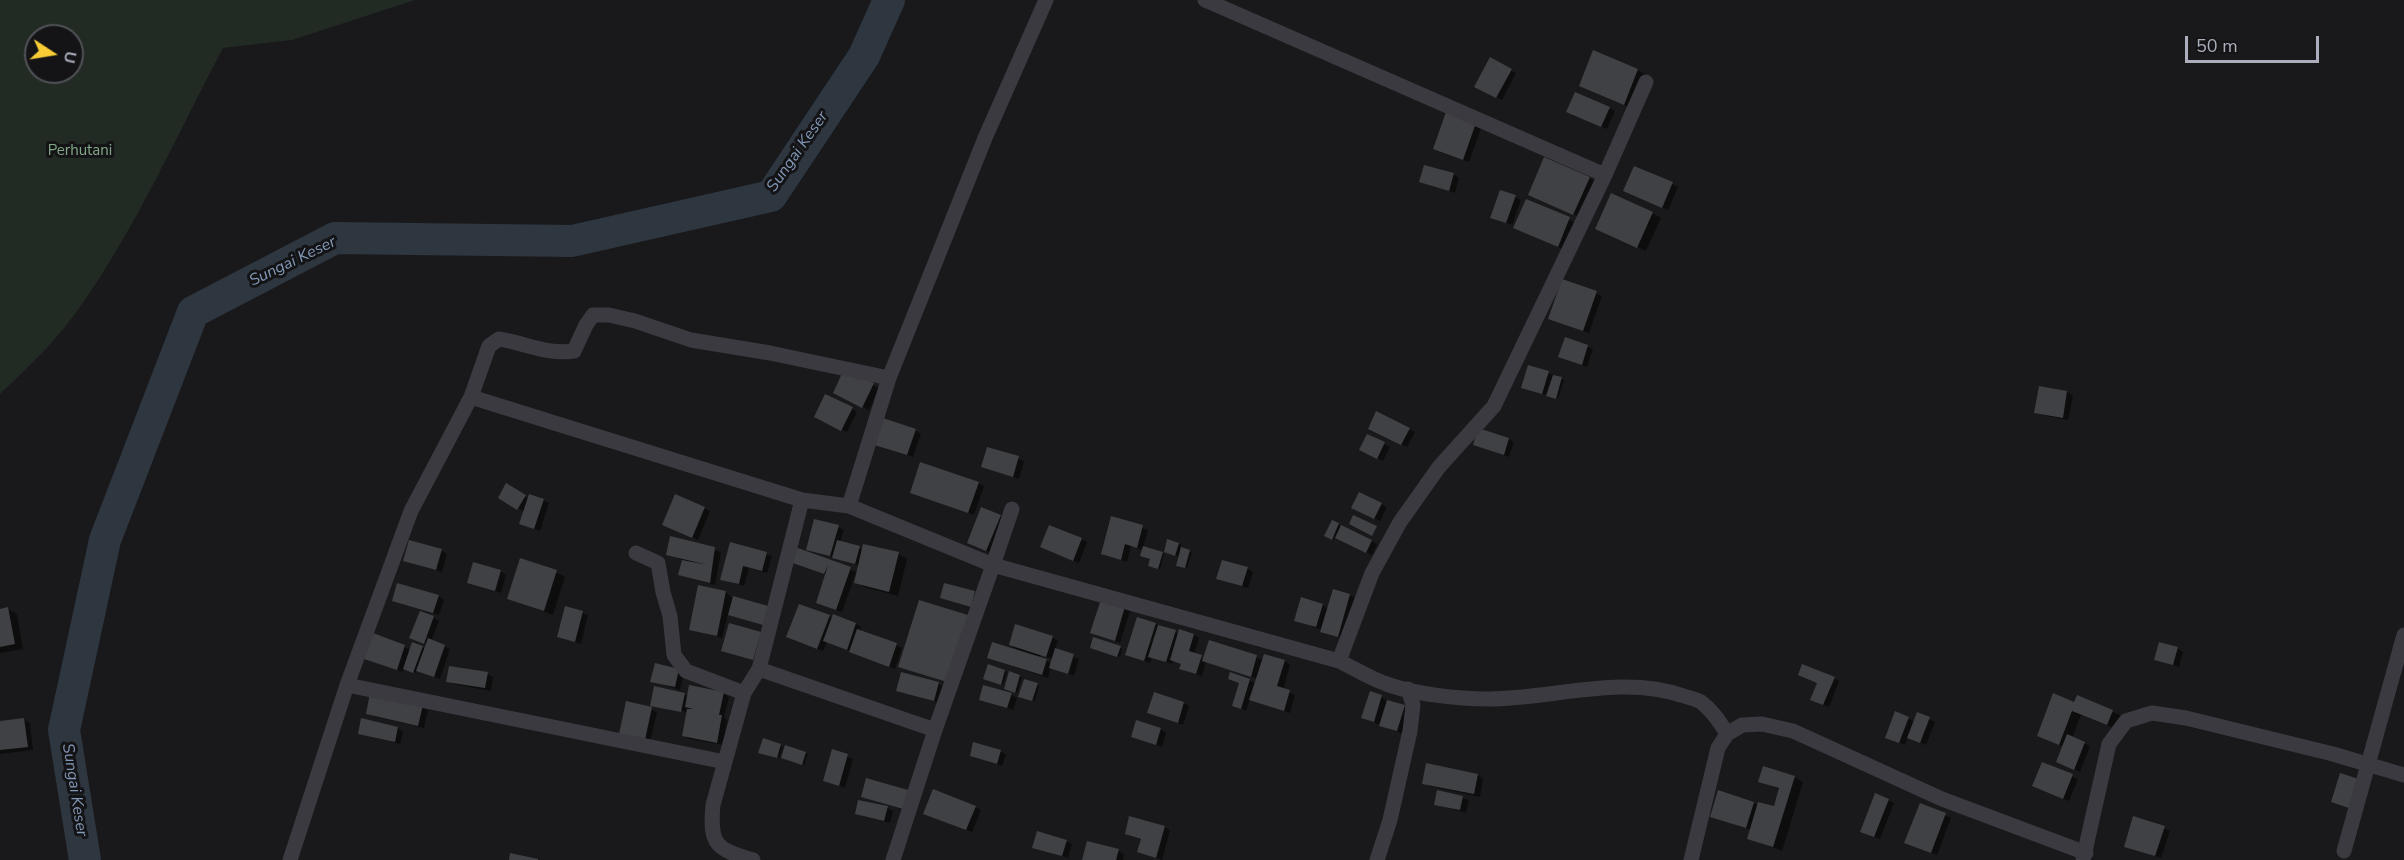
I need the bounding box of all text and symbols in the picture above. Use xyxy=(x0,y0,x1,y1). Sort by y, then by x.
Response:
north arrow xyxy=(24,24,84,84)
scale bar xyxy=(2188,24,2322,62)
text: 50 m xyxy=(2196,34,2238,58)
text: U xyxy=(58,49,82,65)
water label: Sungai Keser xyxy=(763,108,833,196)
park label: Perhutani xyxy=(48,142,112,160)
water label: Sungai Keser xyxy=(247,233,339,291)
water label: Sungai Keser xyxy=(57,742,91,838)

